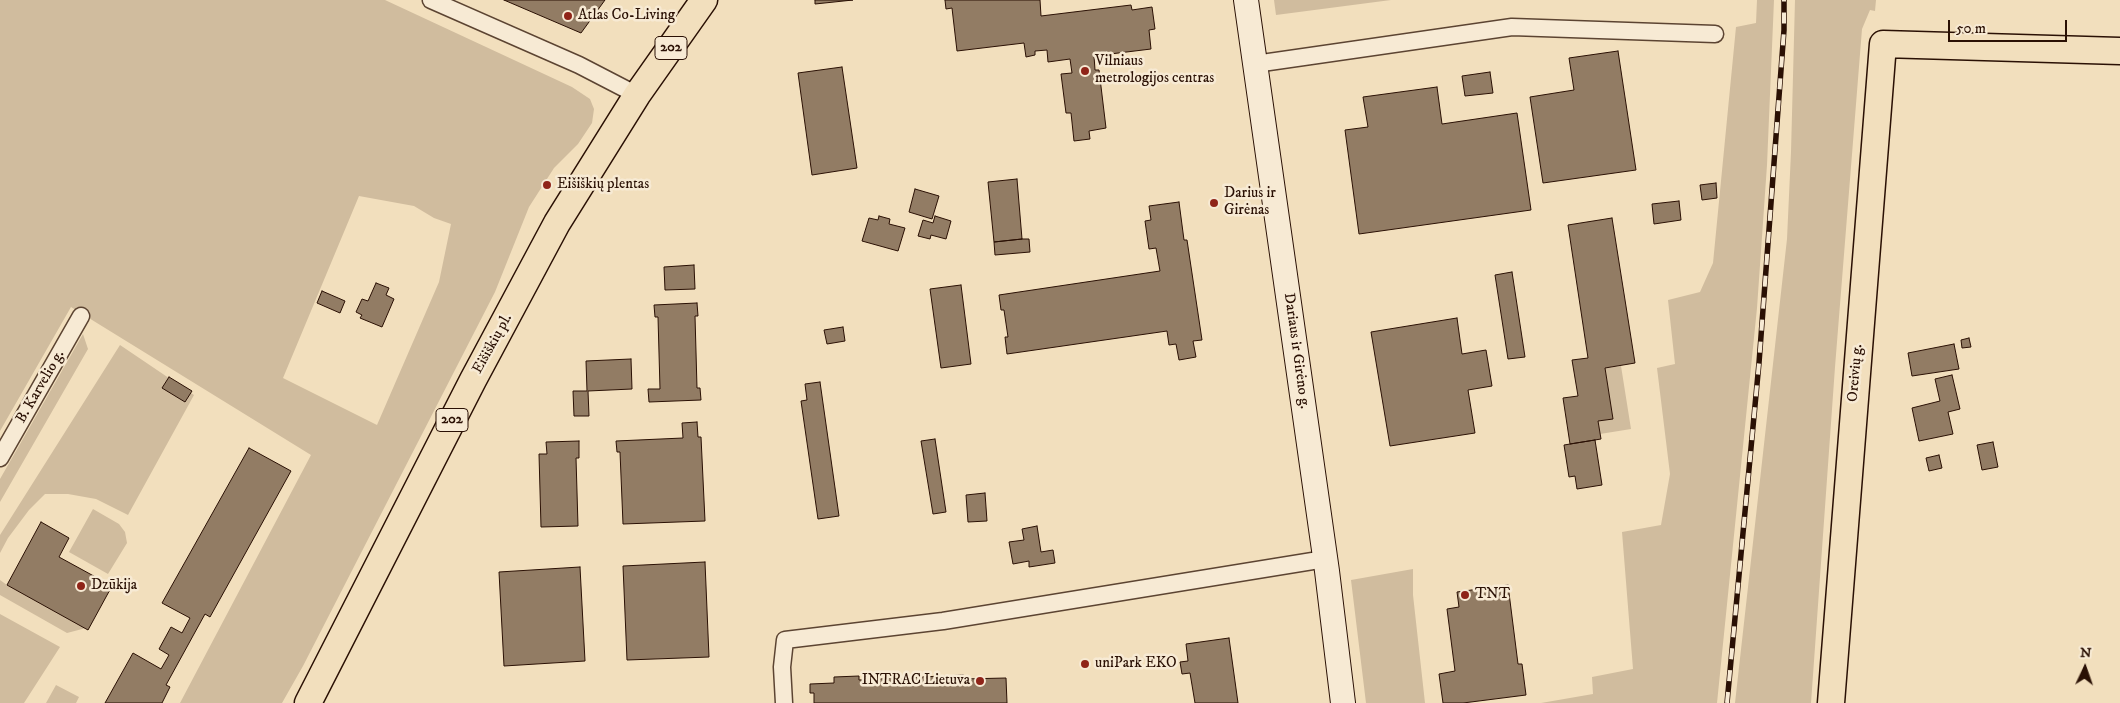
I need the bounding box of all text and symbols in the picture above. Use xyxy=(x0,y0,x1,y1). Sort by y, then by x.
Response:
place label: Atlas Co-Living xyxy=(578,7,675,25)
marker: Atlas Co-Living xyxy=(562,10,574,22)
scale bar xyxy=(1950,10,2069,42)
text: 50 m xyxy=(1956,19,1986,38)
road number: 202 xyxy=(655,36,687,59)
place label: Vilniaus metrologijos centras xyxy=(1095,53,1214,88)
marker: Vilniaus metrologijos centras xyxy=(1079,65,1091,77)
place label: Eišiškių plentas xyxy=(557,176,649,194)
marker: Eišiškių plentas xyxy=(541,179,553,191)
place label: Darius ir Girėnas xyxy=(1224,185,1276,220)
marker: Darius ir Girėnas xyxy=(1208,197,1220,209)
street label: Dariaus ir Girėno g. xyxy=(1279,292,1313,410)
street label: Eišiškių pl. xyxy=(469,311,517,377)
street label: Oreivių g. xyxy=(1845,343,1867,403)
street label: B. Karvelio g. xyxy=(13,347,69,427)
road number: 202 xyxy=(436,408,468,432)
place label: Dzūkija xyxy=(91,577,137,595)
marker: Dzūkija xyxy=(75,580,87,592)
place label: TNT xyxy=(1475,586,1510,604)
marker: TNT xyxy=(1459,589,1471,601)
north arrow xyxy=(2060,643,2110,693)
text: N xyxy=(2080,644,2092,662)
place label: uniPark EKO xyxy=(1095,655,1177,673)
marker: uniPark EKO xyxy=(1079,658,1091,670)
place label: INTRAC Lietuva xyxy=(862,672,970,690)
marker: INTRAC Lietuva xyxy=(974,675,986,687)

